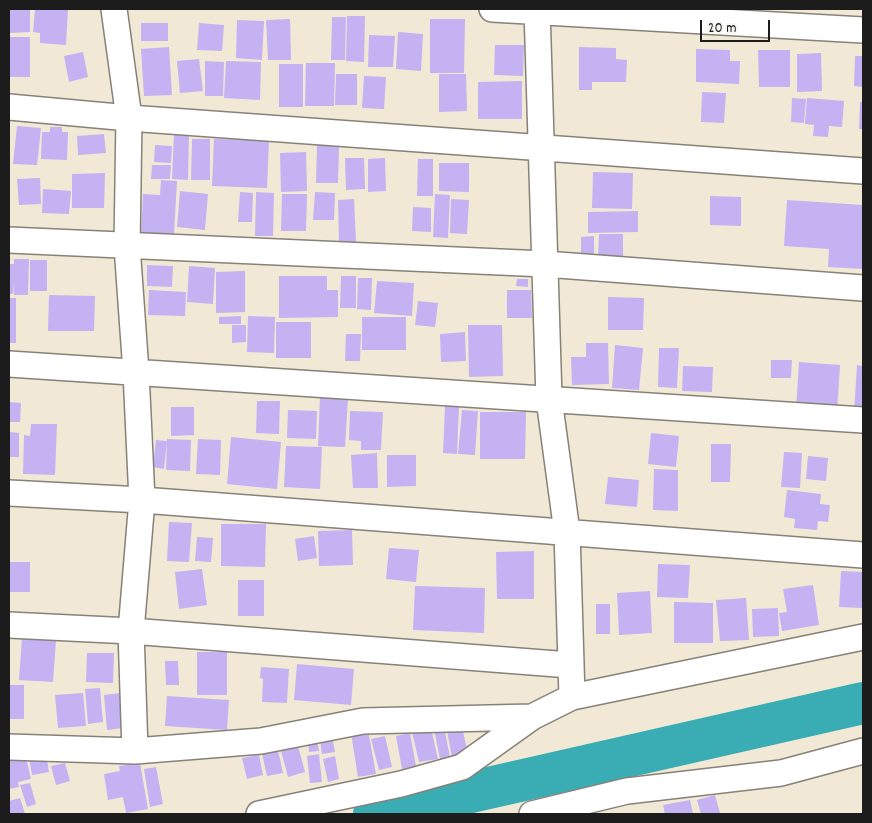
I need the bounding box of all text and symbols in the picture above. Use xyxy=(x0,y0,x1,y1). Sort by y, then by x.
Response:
scale bar xyxy=(702,10,772,42)
text: 20 m xyxy=(708,18,736,40)

